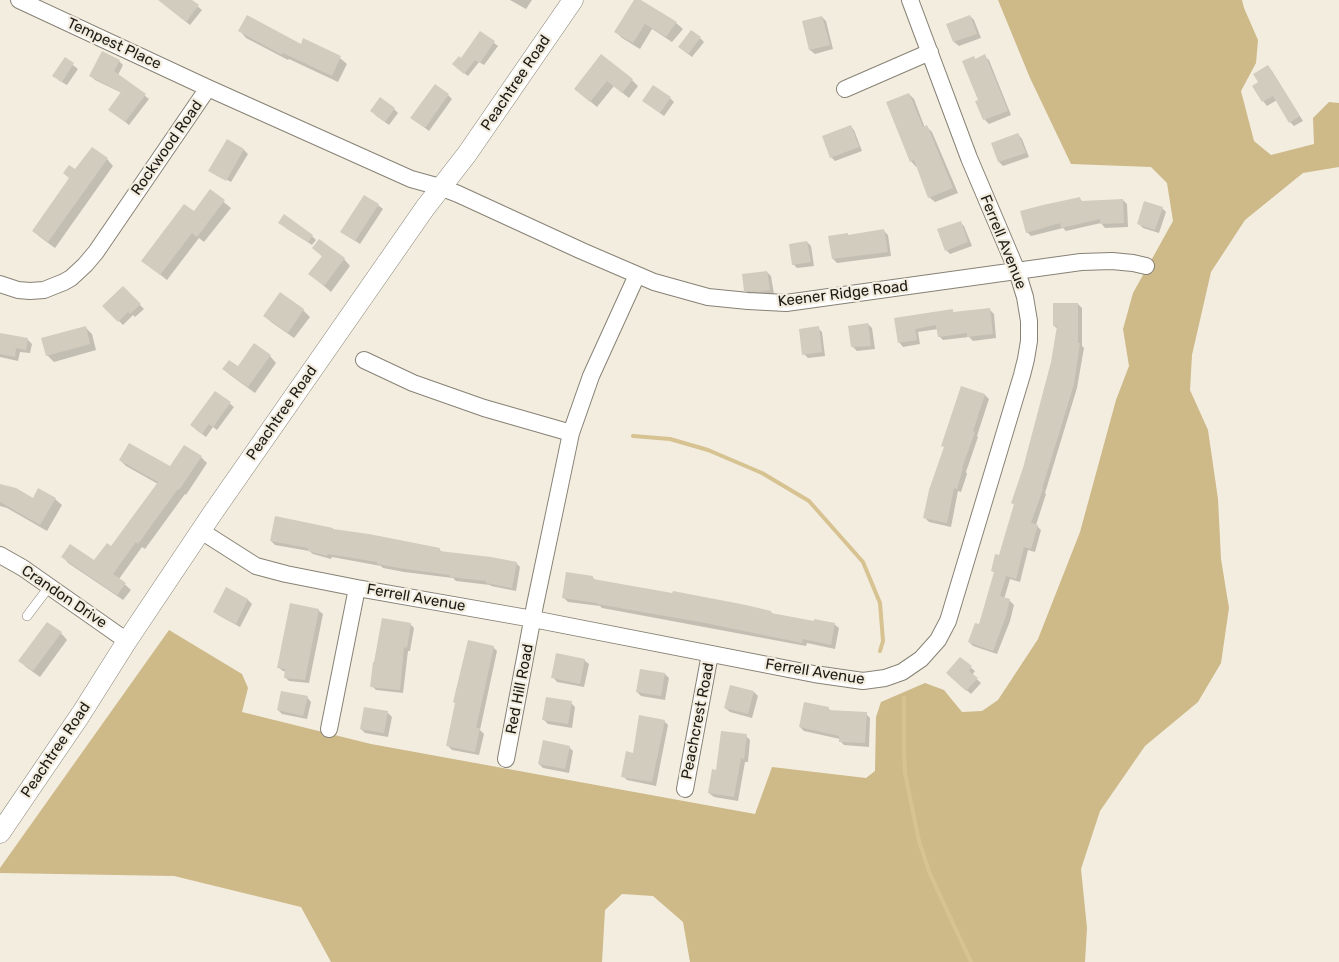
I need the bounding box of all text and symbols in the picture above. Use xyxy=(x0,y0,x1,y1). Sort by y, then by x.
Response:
street label: Tempest Place xyxy=(64,14,164,74)
street label: Peachtree Road xyxy=(478,32,554,134)
street label: Rockwood Road xyxy=(128,97,206,199)
street label: Ferrell Avenue xyxy=(976,192,1030,292)
street label: Keener Ridge Road xyxy=(777,277,909,311)
street label: Peachtree Road xyxy=(243,362,321,464)
street label: Crandon Drive xyxy=(18,562,110,632)
street label: Ferrell Avenue xyxy=(365,580,467,616)
street label: Red Hill Road xyxy=(502,642,538,736)
street label: Ferrell Avenue xyxy=(764,655,866,689)
street label: Peachcrest Road xyxy=(678,661,718,781)
street label: Peachtree Road xyxy=(18,699,94,801)

